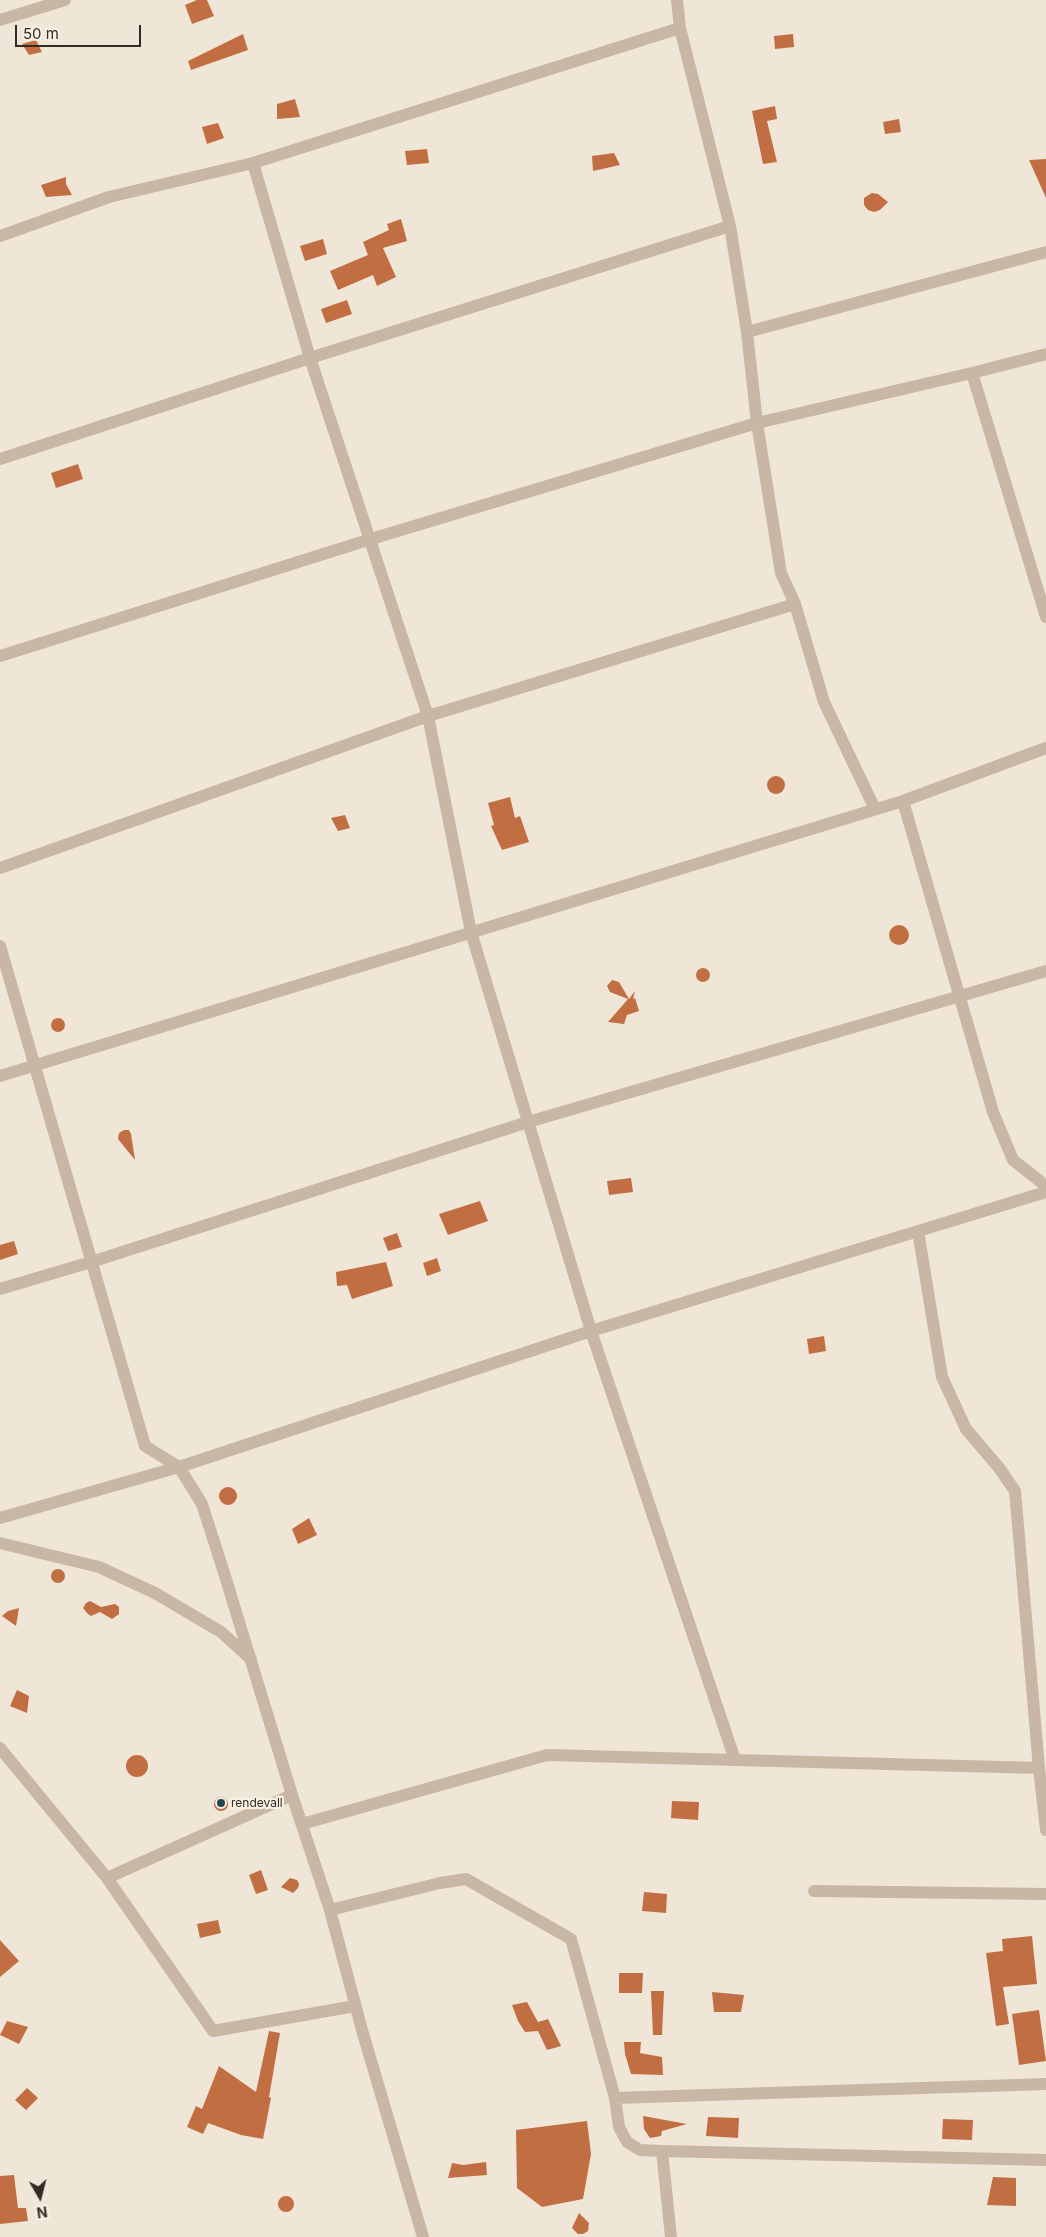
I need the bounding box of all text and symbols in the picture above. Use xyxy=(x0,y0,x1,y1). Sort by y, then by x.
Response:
scale bar xyxy=(18,15,144,47)
text: 50 m xyxy=(23,24,59,43)
place label: rendevall xyxy=(231,1796,283,1810)
marker: rendevall xyxy=(215,1797,227,1809)
north arrow xyxy=(15,2172,65,2222)
text: N xyxy=(36,2203,49,2222)

